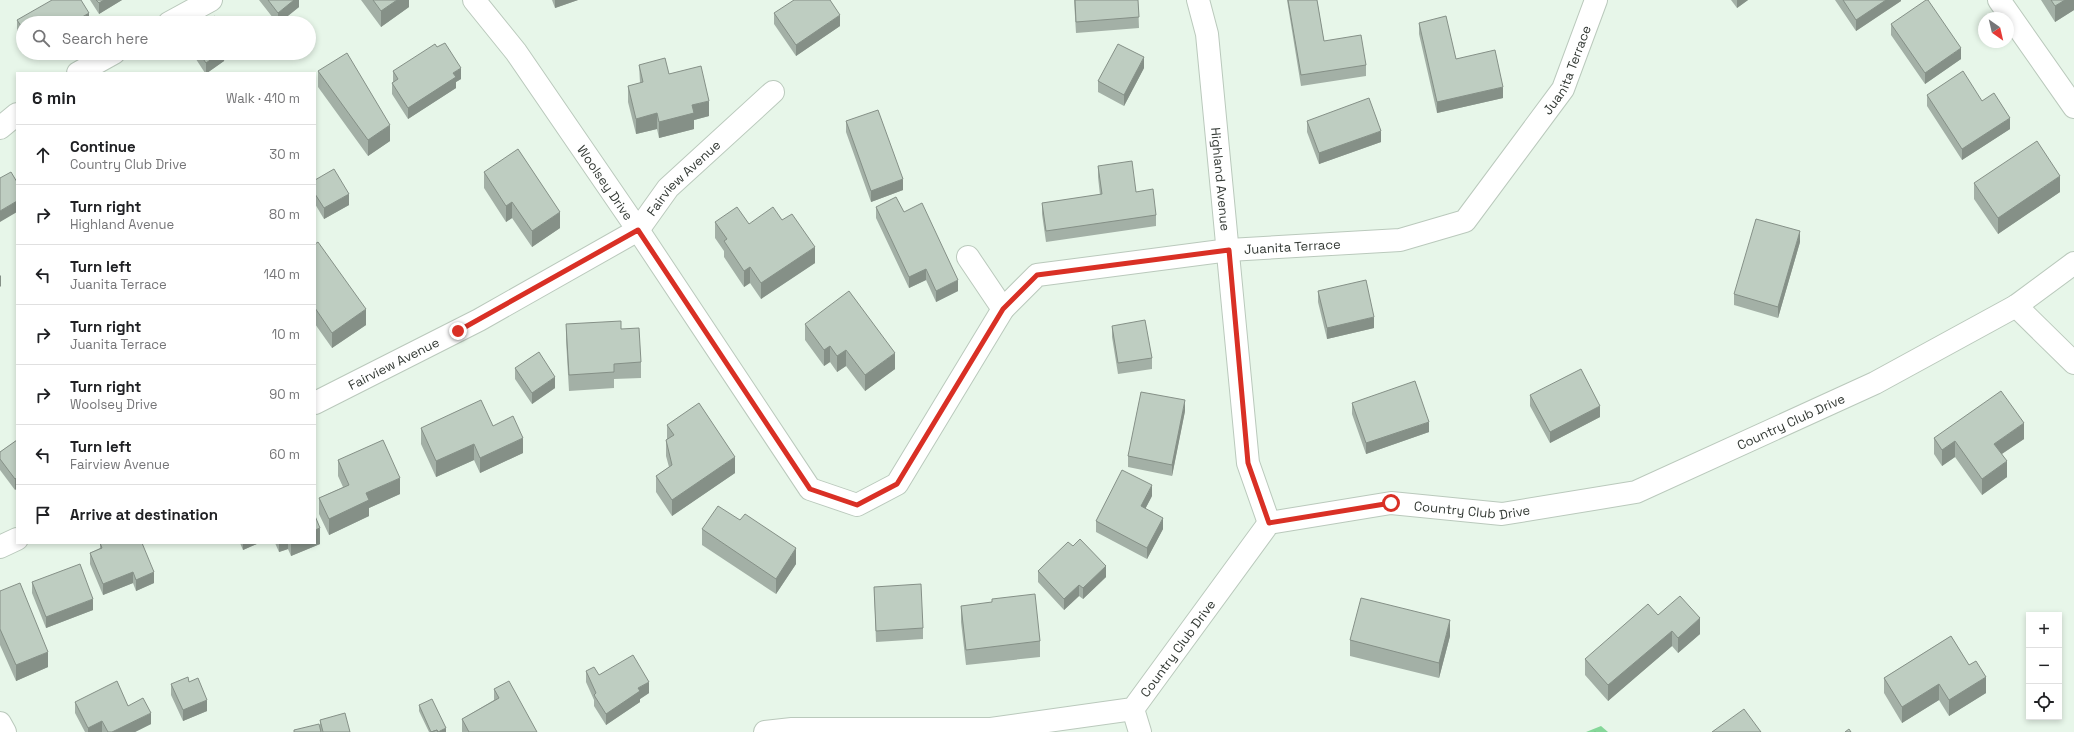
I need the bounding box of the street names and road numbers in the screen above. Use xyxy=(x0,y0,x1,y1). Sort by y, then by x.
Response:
street label: Juanita Terrace xyxy=(1539,23,1594,118)
street label: Highland Avenue xyxy=(1207,126,1234,232)
street label: Fairview Avenue xyxy=(642,136,724,219)
street label: Woolsey Drive xyxy=(574,142,637,223)
street label: Juanita Terrace xyxy=(1243,235,1341,258)
street label: Fairview Avenue xyxy=(345,333,442,393)
street label: Country Club Drive xyxy=(1734,389,1847,453)
street label: Country Club Drive xyxy=(1413,497,1531,523)
street label: Country Club Drive xyxy=(1136,596,1219,700)

